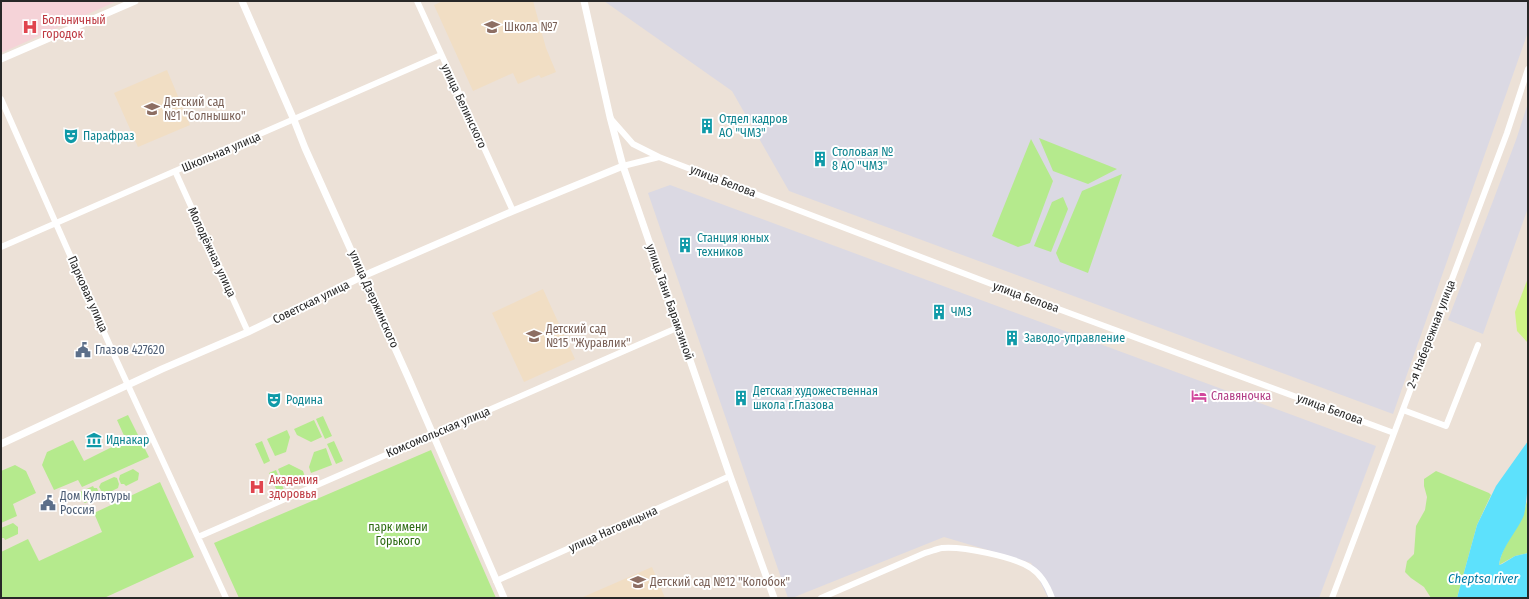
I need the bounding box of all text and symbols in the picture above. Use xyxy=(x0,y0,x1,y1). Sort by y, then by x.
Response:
place label: Больничный городок xyxy=(42,13,106,41)
hospital icon: Больничный городок xyxy=(21,18,39,36)
school or university icon: Школа №7 xyxy=(483,18,501,36)
place label: Школа №7 xyxy=(504,20,557,34)
street label: улица Белинского xyxy=(438,62,490,150)
place label: Детский сад №1 "Солнышко" xyxy=(163,95,246,123)
school or university icon: Детский сад №1 "Солнышко" xyxy=(143,100,161,118)
place label: Отдел кадров АО "ЧМЗ" xyxy=(719,112,788,140)
building icon: Отдел кадров АО "ЧМЗ" xyxy=(698,117,716,135)
theatre icon: Парафраз xyxy=(62,127,80,145)
place label: Парафраз xyxy=(83,129,135,143)
street label: Школьная улица xyxy=(179,129,263,175)
place label: Столовая № 8 АО "ЧМЗ" xyxy=(832,145,893,173)
building icon: Столовая № 8 АО "ЧМЗ" xyxy=(811,150,829,168)
street label: улица Белова xyxy=(688,162,758,200)
street label: Молодёжная улица xyxy=(185,205,239,299)
place label: Станция юных техников xyxy=(697,231,770,259)
building icon: Станция юных техников xyxy=(676,236,694,254)
street label: улица Тани Барамзиной xyxy=(644,242,696,362)
street label: улица Дзержинского xyxy=(346,248,402,350)
street label: Парковая улица xyxy=(65,254,111,334)
street label: Советская улица xyxy=(270,277,352,327)
street label: 2-я Набережная улица xyxy=(1404,278,1458,390)
street label: улица Белова xyxy=(991,279,1061,315)
building icon: ЧМЗ xyxy=(930,303,948,321)
place label: ЧМЗ xyxy=(951,305,972,319)
place label: Детский сад №15 "Журавлик" xyxy=(545,322,631,350)
school or university icon: Детский сад №15 "Журавлик" xyxy=(525,327,543,345)
building icon: Заводо-управление xyxy=(1003,329,1021,347)
place label: Заводо-управление xyxy=(1024,331,1125,345)
public building icon: Глазов 427620 xyxy=(74,341,92,359)
place label: Глазов 427620 xyxy=(95,343,165,357)
place label: Детская художественная школа г.Глазова xyxy=(752,384,878,412)
hotel icon: Славяночка xyxy=(1190,387,1208,405)
building icon: Детская художественная школа г.Глазова xyxy=(732,389,750,407)
place label: Славяночка xyxy=(1211,389,1271,403)
theatre icon: Родина xyxy=(265,391,283,409)
street label: улица Белова xyxy=(1295,391,1365,427)
place label: Родина xyxy=(286,393,323,407)
street label: Комсомольская улица xyxy=(384,404,492,460)
museum icon: Иднакар xyxy=(85,431,103,449)
place label: Иднакар xyxy=(106,433,149,447)
place label: Академия здоровья xyxy=(269,473,318,501)
hospital icon: Академия здоровья xyxy=(248,478,266,496)
place label: Дом Культуры Россия xyxy=(59,489,131,517)
public building icon: Дом Культуры Россия xyxy=(39,494,57,512)
street label: улица Наговицына xyxy=(566,503,660,555)
park label: парк имени Горького xyxy=(368,520,428,548)
water label: Cheptsa river xyxy=(1448,571,1518,586)
school or university icon: Детский сад №12 "Колобок" xyxy=(629,573,647,591)
place label: Детский сад №12 "Колобок" xyxy=(649,575,790,589)

